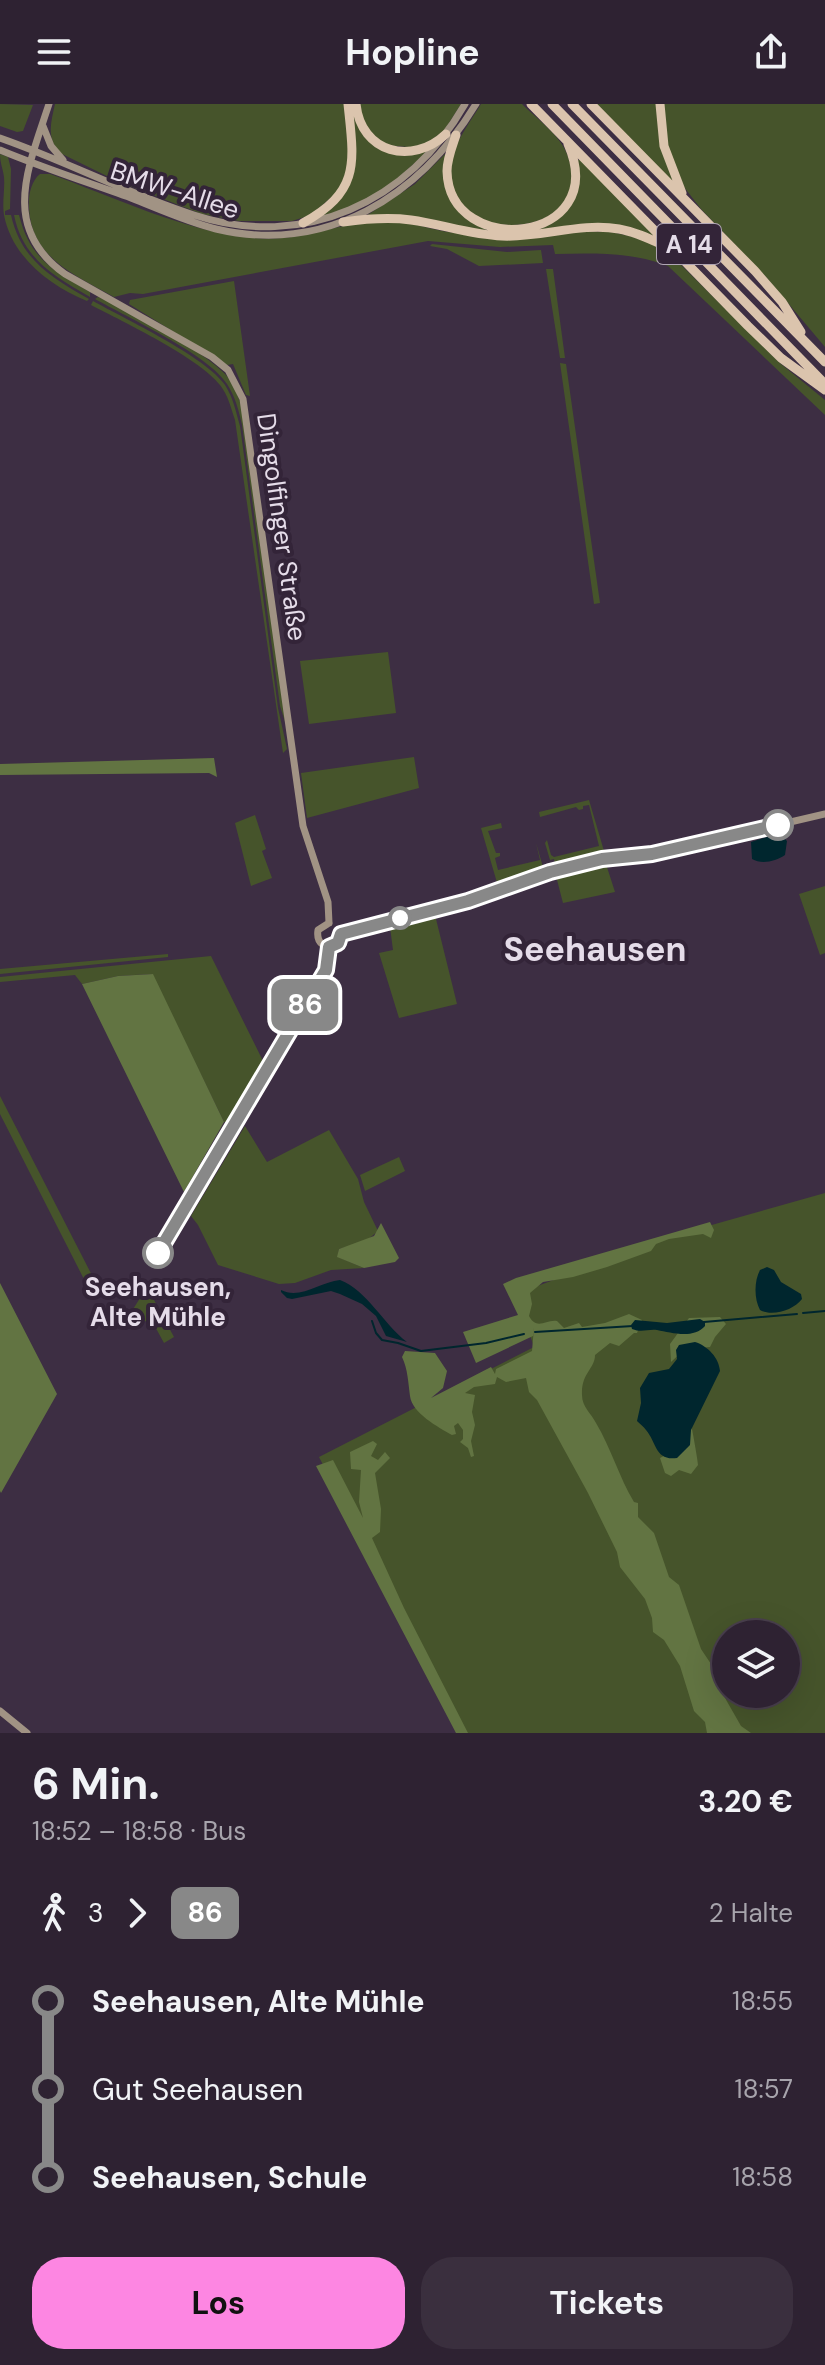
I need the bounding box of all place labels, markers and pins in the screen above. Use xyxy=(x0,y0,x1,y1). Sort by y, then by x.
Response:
unlabelled marker xyxy=(763,810,793,840)
unlabelled marker xyxy=(389,907,411,929)
marker: Seehausen, Alte Mühle xyxy=(143,1238,173,1268)
place label: Seehausen, Alte Mühle xyxy=(85,1270,231,1334)

